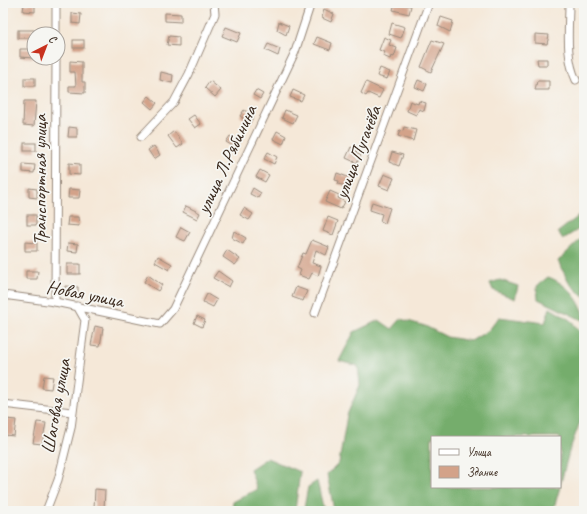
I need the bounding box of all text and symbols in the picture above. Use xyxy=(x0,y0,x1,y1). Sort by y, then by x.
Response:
north arrow xyxy=(26,26,66,66)
text: С xyxy=(46,32,61,47)
street label: улица Л.Рябинина xyxy=(191,100,263,218)
street label: улица Пугачёва xyxy=(329,101,387,203)
street label: Транспортная улица xyxy=(28,113,52,246)
street label: Новая улица xyxy=(44,275,127,314)
street label: Шаговая улица xyxy=(36,355,76,456)
legend xyxy=(431,436,561,488)
text: Улица xyxy=(467,444,492,460)
text: Здание xyxy=(467,464,498,480)

